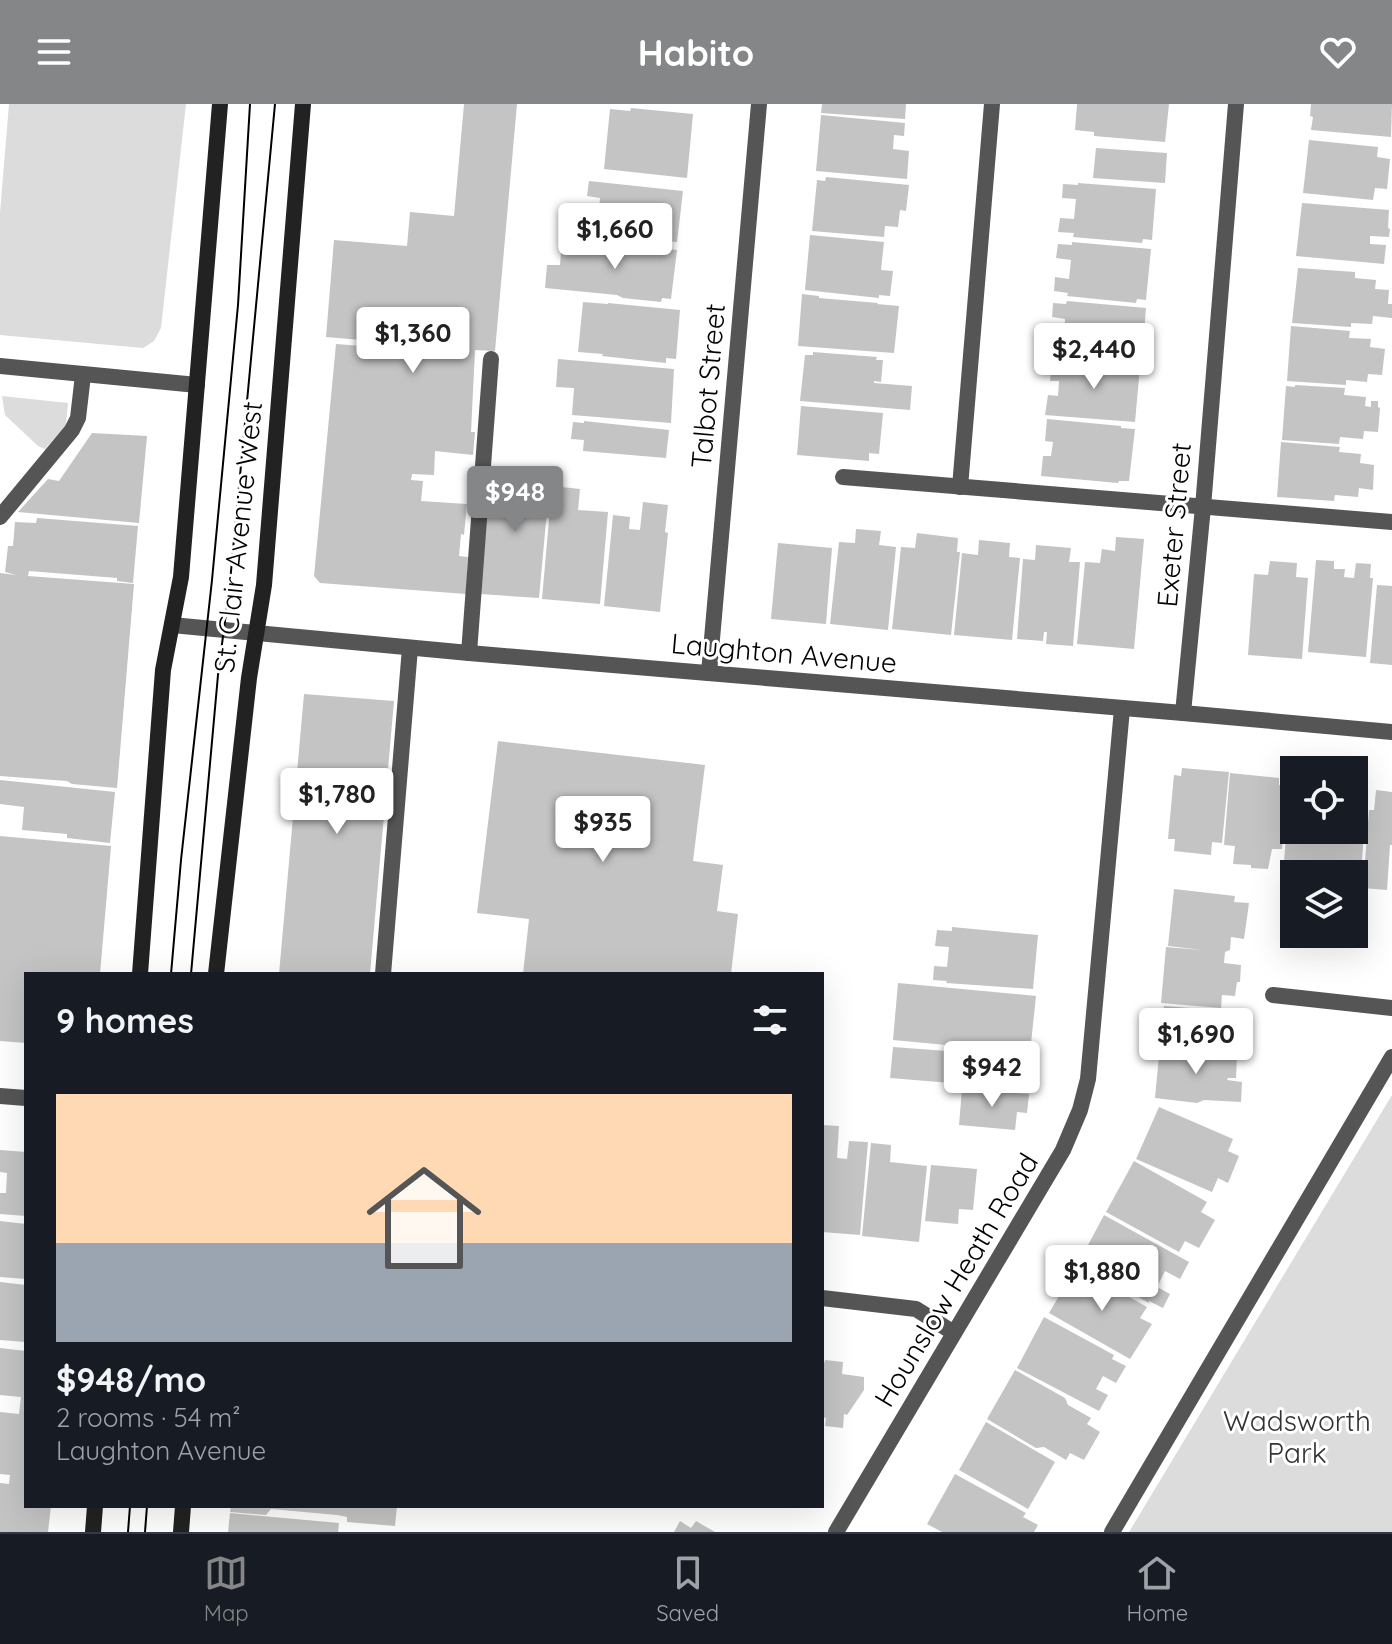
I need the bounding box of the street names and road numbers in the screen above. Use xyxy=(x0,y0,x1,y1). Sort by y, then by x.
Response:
street label: Talbot Street xyxy=(683,302,732,470)
street label: St. Clair Avenue West xyxy=(206,400,269,674)
street label: Exeter Street xyxy=(1149,441,1198,609)
street label: Laughton Avenue xyxy=(670,625,898,680)
street label: Hounslow Heath Road xyxy=(866,1147,1045,1413)

